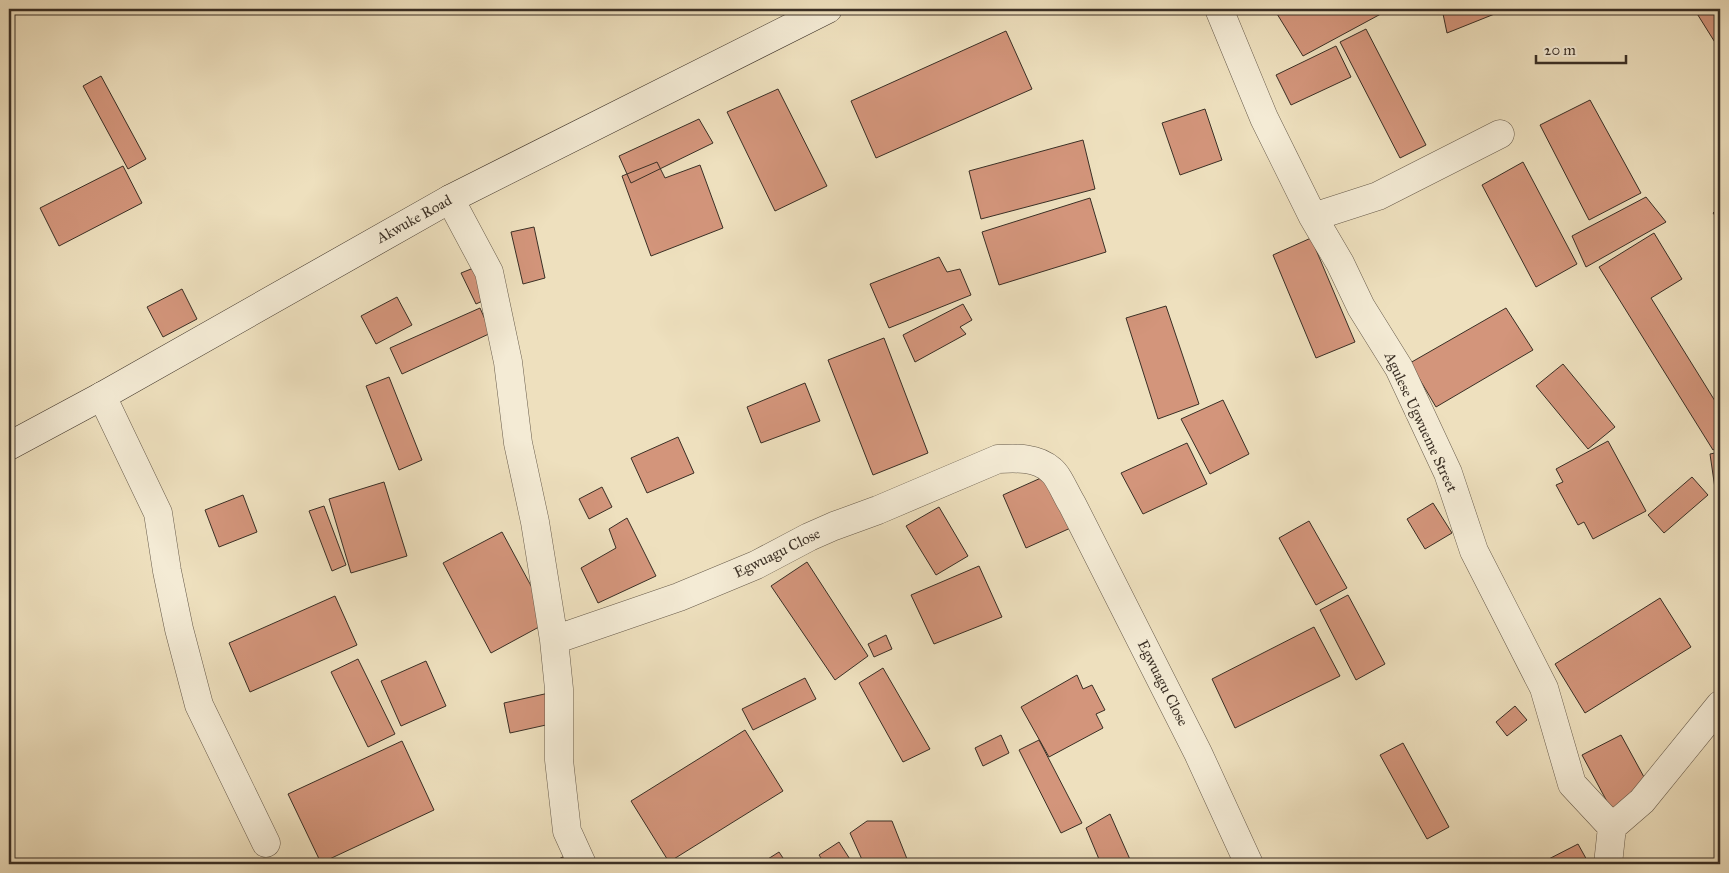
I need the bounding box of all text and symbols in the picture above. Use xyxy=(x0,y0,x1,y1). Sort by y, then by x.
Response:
scale bar xyxy=(1536,32,1626,64)
text: 20 m xyxy=(1544,41,1576,59)
street label: Akwuke Road xyxy=(372,191,455,248)
street label: Agulese Ugwueme Street xyxy=(1380,348,1462,496)
street label: Egwuagu Close xyxy=(731,524,823,582)
street label: Egwuagu Close xyxy=(1134,637,1192,729)

